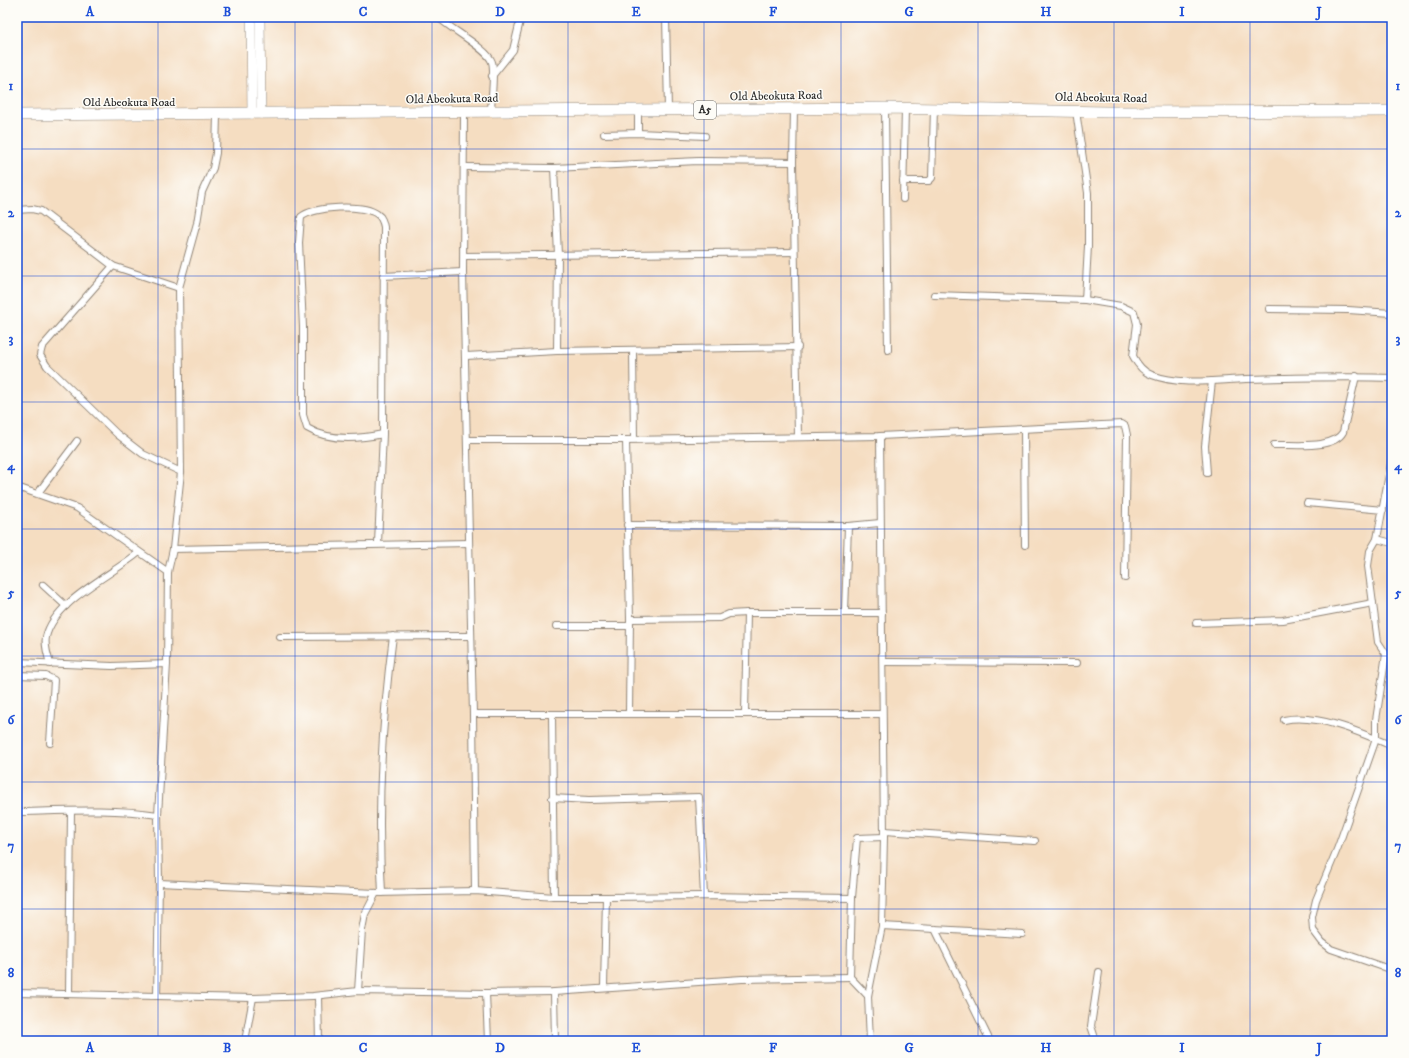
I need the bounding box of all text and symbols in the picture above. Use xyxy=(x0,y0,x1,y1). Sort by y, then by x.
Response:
text: A xyxy=(85,4,95,20)
text: B xyxy=(223,4,231,20)
text: C xyxy=(359,4,368,20)
text: D xyxy=(495,4,505,20)
text: E xyxy=(631,4,641,20)
text: F xyxy=(769,4,778,20)
text: G xyxy=(904,4,914,20)
text: H xyxy=(1041,4,1052,20)
text: I xyxy=(1179,4,1185,20)
text: J xyxy=(1314,4,1322,21)
text: 1 xyxy=(9,78,14,94)
text: 1 xyxy=(1396,78,1401,94)
street label: Old Abeokuta Road xyxy=(730,88,822,104)
street label: Old Abeokuta Road xyxy=(1055,90,1147,106)
street label: Old Abeokuta Road xyxy=(406,91,498,107)
street label: Old Abeokuta Road xyxy=(83,95,175,110)
road number: A5 xyxy=(694,101,716,119)
text: 2 xyxy=(8,205,15,221)
text: 2 xyxy=(1395,205,1402,221)
text: 3 xyxy=(9,331,14,347)
text: 3 xyxy=(1396,331,1401,347)
text: 4 xyxy=(6,458,15,475)
text: 4 xyxy=(1393,458,1402,475)
text: 5 xyxy=(7,585,15,601)
text: 5 xyxy=(1394,585,1402,601)
text: 6 xyxy=(8,712,16,728)
text: 6 xyxy=(1395,712,1403,728)
text: 7 xyxy=(8,838,15,854)
text: 7 xyxy=(1395,838,1402,854)
text: 8 xyxy=(8,965,15,981)
text: 8 xyxy=(1395,965,1402,981)
text: A xyxy=(85,1040,95,1056)
text: B xyxy=(223,1040,231,1056)
text: C xyxy=(359,1040,368,1056)
text: D xyxy=(495,1040,505,1056)
text: E xyxy=(631,1040,641,1056)
text: F xyxy=(769,1040,778,1056)
text: G xyxy=(904,1040,914,1056)
text: H xyxy=(1041,1040,1052,1056)
text: I xyxy=(1179,1040,1185,1056)
text: J xyxy=(1314,1040,1322,1057)

